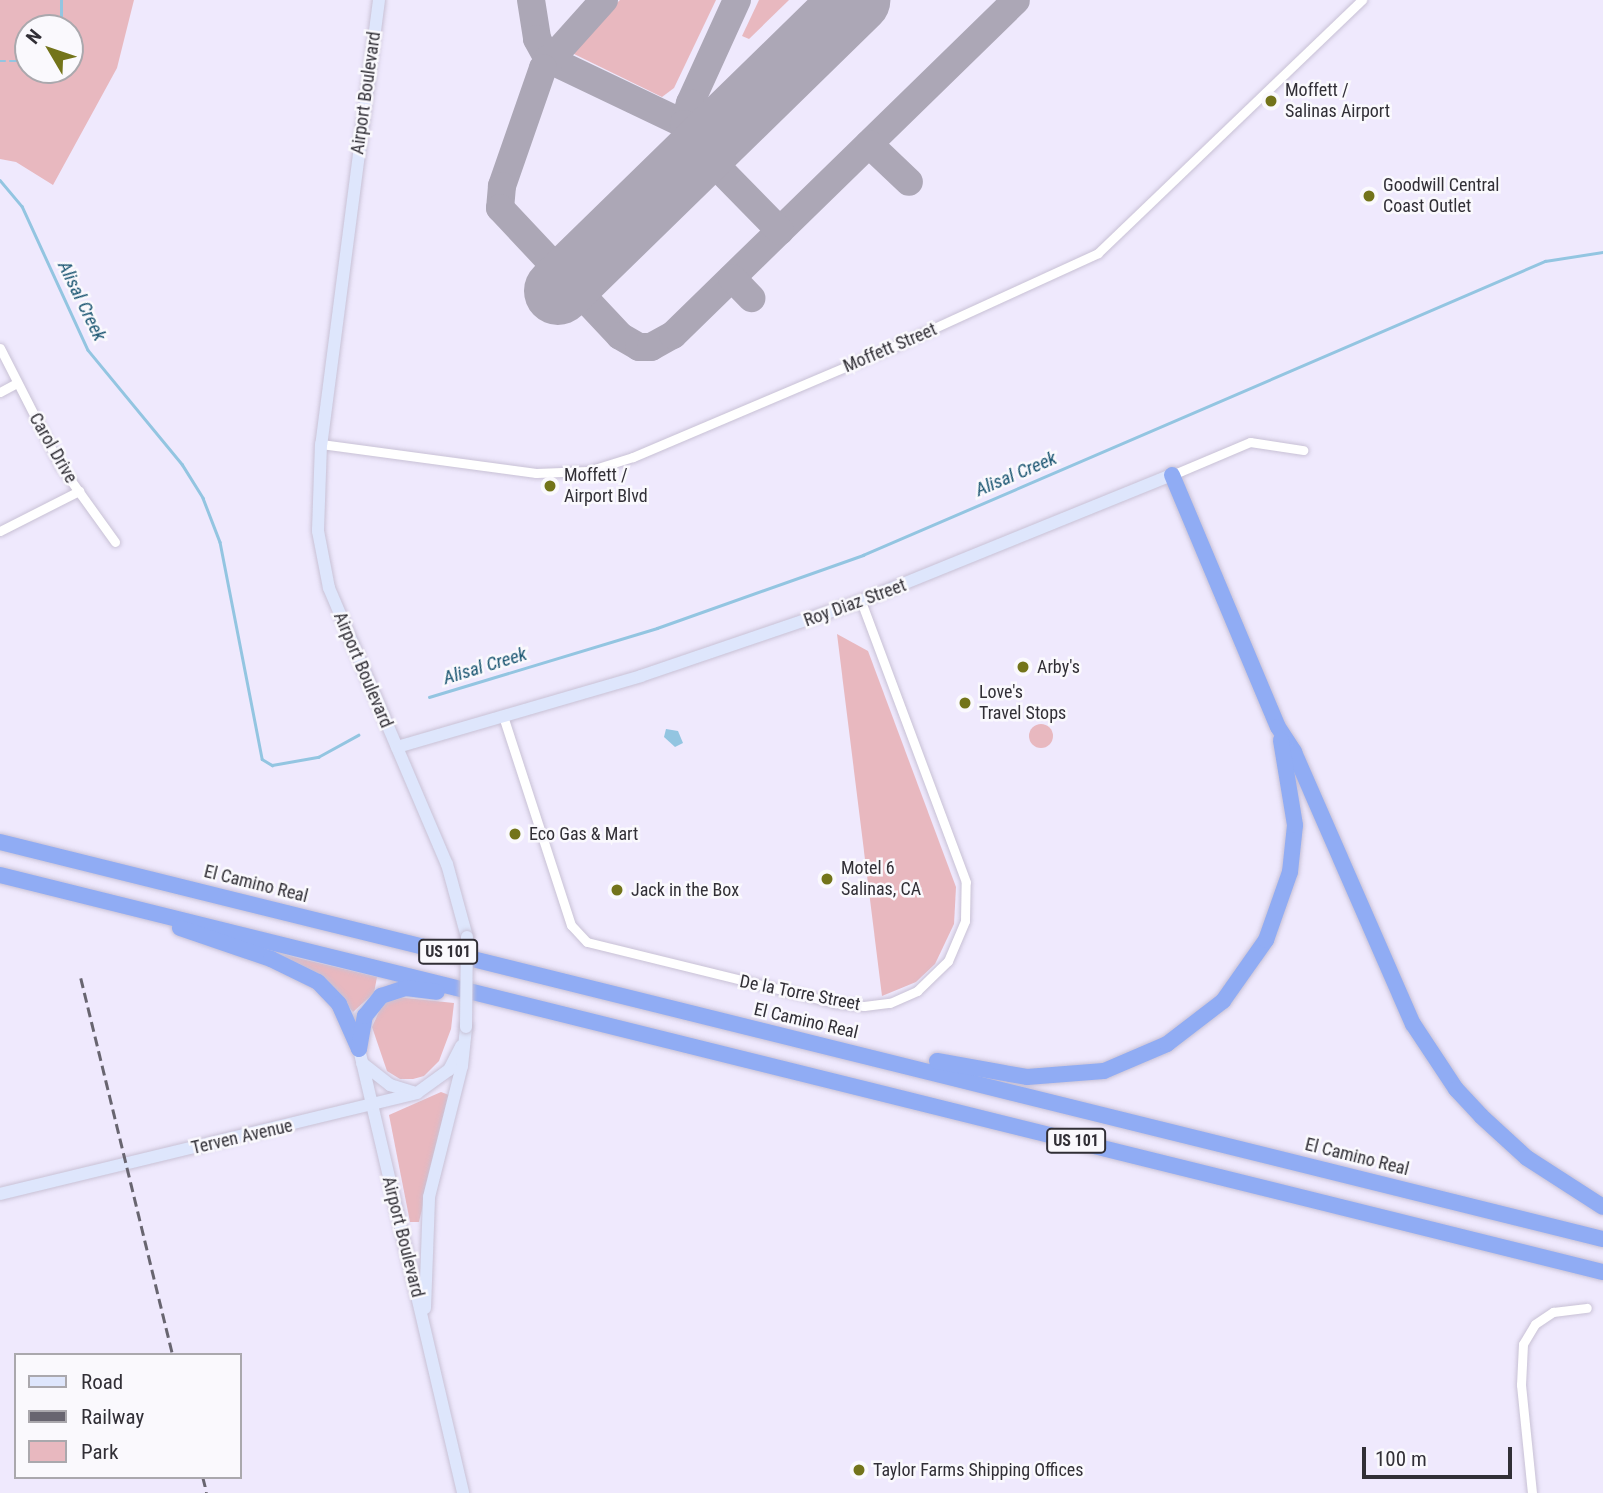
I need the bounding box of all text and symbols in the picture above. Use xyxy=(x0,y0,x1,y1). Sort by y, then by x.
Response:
north arrow xyxy=(14,14,84,84)
text: N xyxy=(21,25,46,48)
street label: Airport Boulevard xyxy=(347,30,385,156)
place label: Moffett / Salinas Airport xyxy=(1285,80,1390,122)
marker: Moffett / Salinas Airport xyxy=(1263,93,1279,109)
place label: Goodwill Central Coast Outlet xyxy=(1383,175,1499,218)
marker: Goodwill Central Coast Outlet xyxy=(1361,188,1377,204)
water label: Alisal Creek xyxy=(53,257,111,345)
street label: Moffett Street xyxy=(840,319,940,377)
street label: Carol Drive xyxy=(24,409,82,487)
water label: Alisal Creek xyxy=(972,447,1060,501)
place label: Moffett / Airport Blvd xyxy=(564,465,648,508)
marker: Moffett / Airport Blvd xyxy=(542,478,558,494)
street label: Roy Diaz Street xyxy=(801,574,909,632)
street label: Airport Boulevard xyxy=(329,609,397,731)
water label: Alisal Creek xyxy=(440,642,530,690)
place label: Arby's xyxy=(1037,656,1080,678)
marker: Arby's xyxy=(1015,659,1031,675)
place label: Love's Travel Stops xyxy=(979,682,1066,724)
marker: Love's Travel Stops xyxy=(957,695,973,711)
place label: Eco Gas & Mart xyxy=(529,823,638,845)
marker: Eco Gas & Mart xyxy=(507,826,523,842)
place label: Motel 6 Salinas, CA xyxy=(841,858,921,900)
street label: El Camino Real xyxy=(202,861,310,907)
marker: Motel 6 Salinas, CA xyxy=(819,871,835,887)
place label: Jack in the Box xyxy=(631,879,739,901)
marker: Jack in the Box xyxy=(609,882,625,898)
road number: US 101 xyxy=(416,940,480,964)
street label: De la Torre Street xyxy=(738,971,862,1015)
street label: El Camino Real xyxy=(752,999,860,1043)
street label: Terven Avenue xyxy=(189,1115,295,1159)
road number: US 101 xyxy=(1044,1128,1108,1154)
street label: El Camino Real xyxy=(1303,1134,1411,1180)
street label: Airport Boulevard xyxy=(378,1174,428,1300)
legend xyxy=(14,1353,242,1479)
text: Road xyxy=(81,1370,123,1394)
text: Railway xyxy=(81,1405,144,1429)
scale bar xyxy=(1365,1434,1516,1478)
text: Park xyxy=(81,1440,118,1464)
text: 100 m xyxy=(1375,1447,1427,1471)
place label: Taylor Farms Shipping Offices xyxy=(873,1459,1083,1481)
marker: Taylor Farms Shipping Offices xyxy=(851,1462,867,1478)

